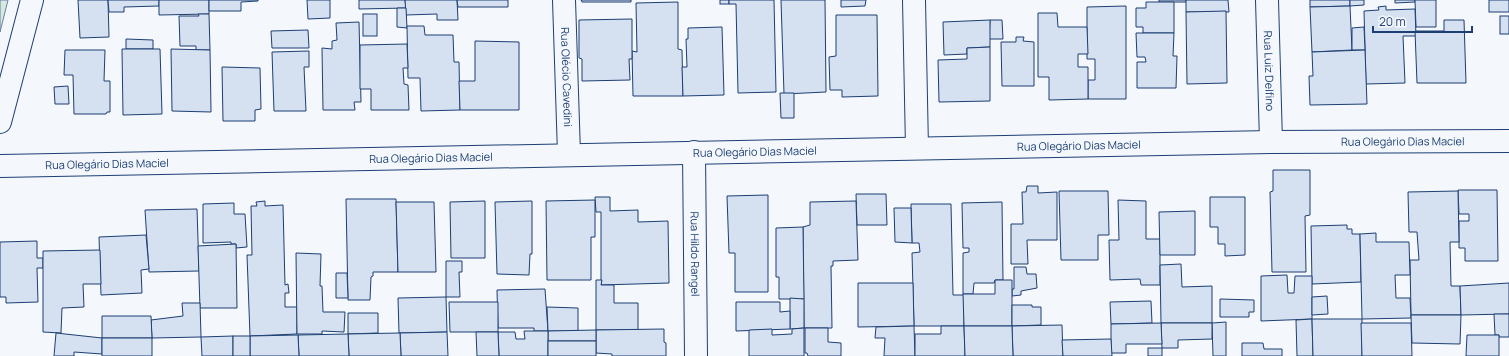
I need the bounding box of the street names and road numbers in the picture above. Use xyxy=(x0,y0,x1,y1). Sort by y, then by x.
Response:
street label: Rua Olécio Cavedini xyxy=(558,27,576,127)
street label: Rua Luiz Delfino xyxy=(1261,30,1278,112)
street label: Rua Olegário Dias Maciel xyxy=(1341,133,1465,149)
street label: Rua Olegário Dias Maciel xyxy=(1017,136,1141,154)
street label: Rua Olegário Dias Maciel xyxy=(693,143,817,160)
street label: Rua Olegário Dias Maciel xyxy=(369,149,493,166)
street label: Rua Olegário Dias Maciel xyxy=(45,155,169,172)
street label: Rua Hildo Rangel xyxy=(688,211,703,297)

